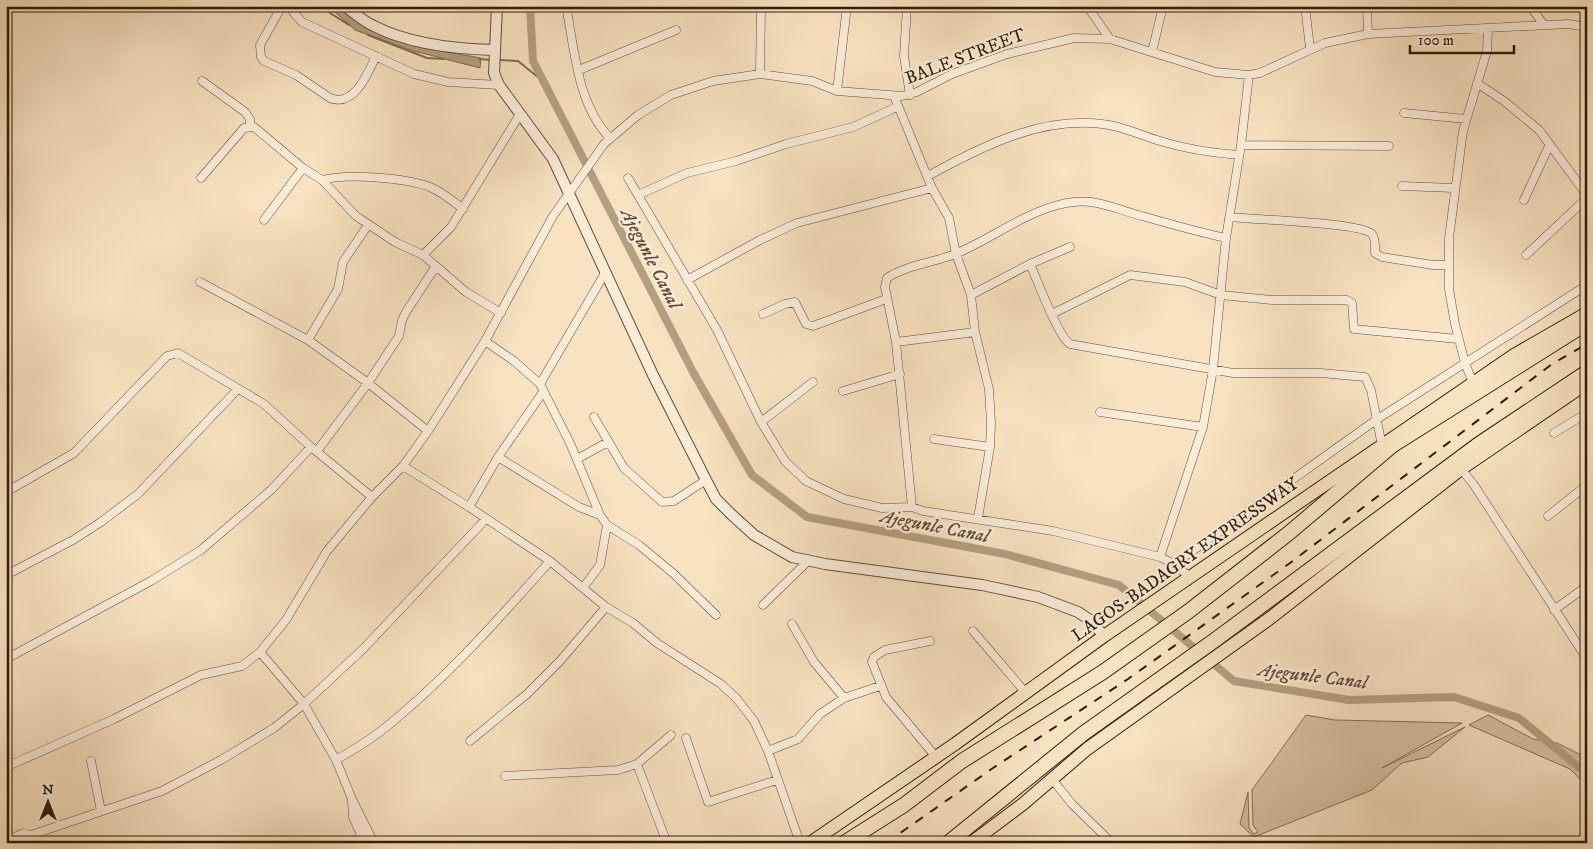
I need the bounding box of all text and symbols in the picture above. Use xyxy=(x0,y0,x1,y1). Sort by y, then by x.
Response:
scale bar xyxy=(1410,22,1514,54)
street label: BALE STREET xyxy=(902,24,1029,90)
text: 100 m xyxy=(1418,31,1454,50)
water label: Ajegunle Canal xyxy=(615,203,687,315)
street label: LAGOS-BADAGRY EXPRESSWAY xyxy=(1068,472,1304,647)
water label: Ajegunle Canal xyxy=(877,504,993,549)
water label: Ajegunle Canal xyxy=(1255,658,1371,695)
north arrow xyxy=(22,776,72,826)
text: N xyxy=(42,781,54,799)

